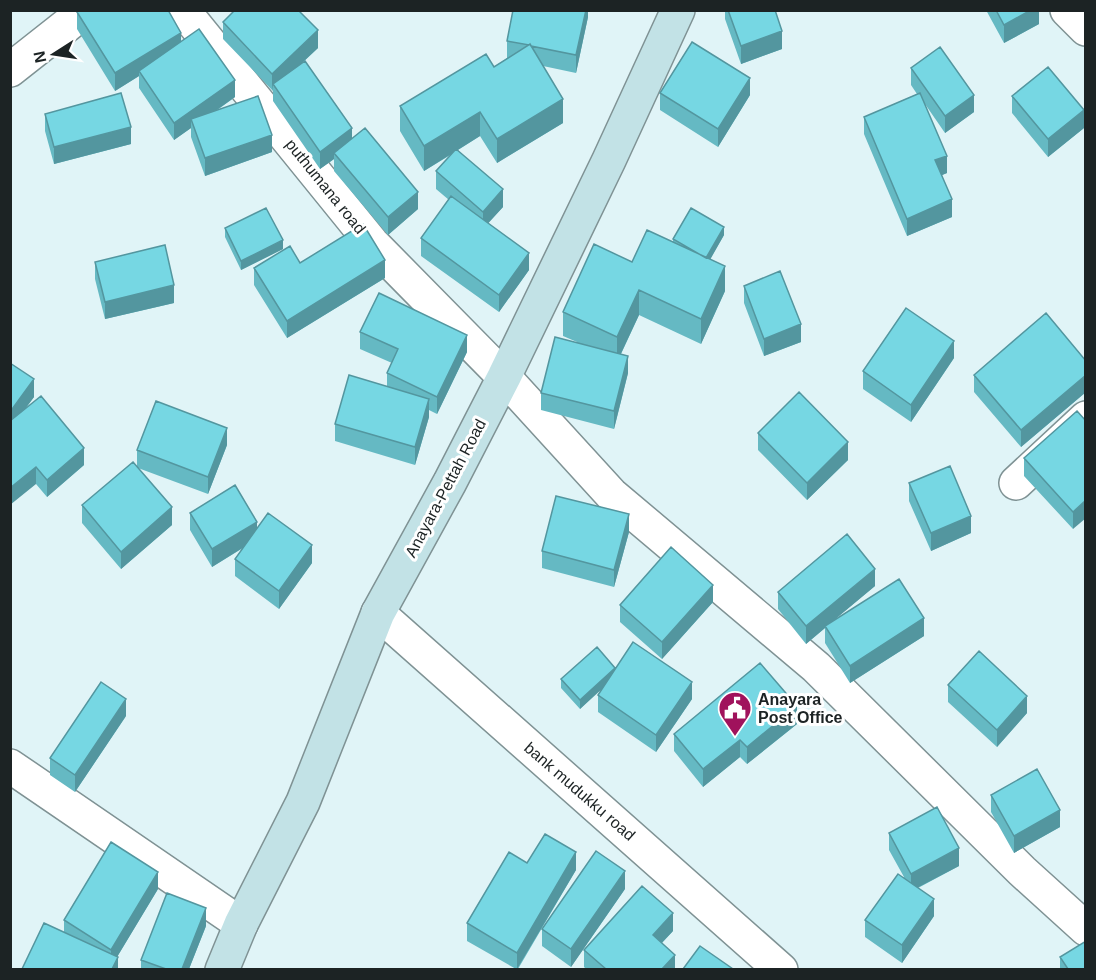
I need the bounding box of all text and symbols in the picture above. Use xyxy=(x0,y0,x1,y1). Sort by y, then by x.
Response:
north arrow xyxy=(24,24,84,84)
text: N xyxy=(30,50,49,64)
street label: puthumana road xyxy=(282,136,369,237)
street label: Anayara-Pettah Road xyxy=(402,416,489,560)
public building icon: Anayara Post Office xyxy=(717,690,753,737)
place label: Anayara Post Office xyxy=(758,691,843,726)
street label: bank mudukku road xyxy=(521,739,638,844)

